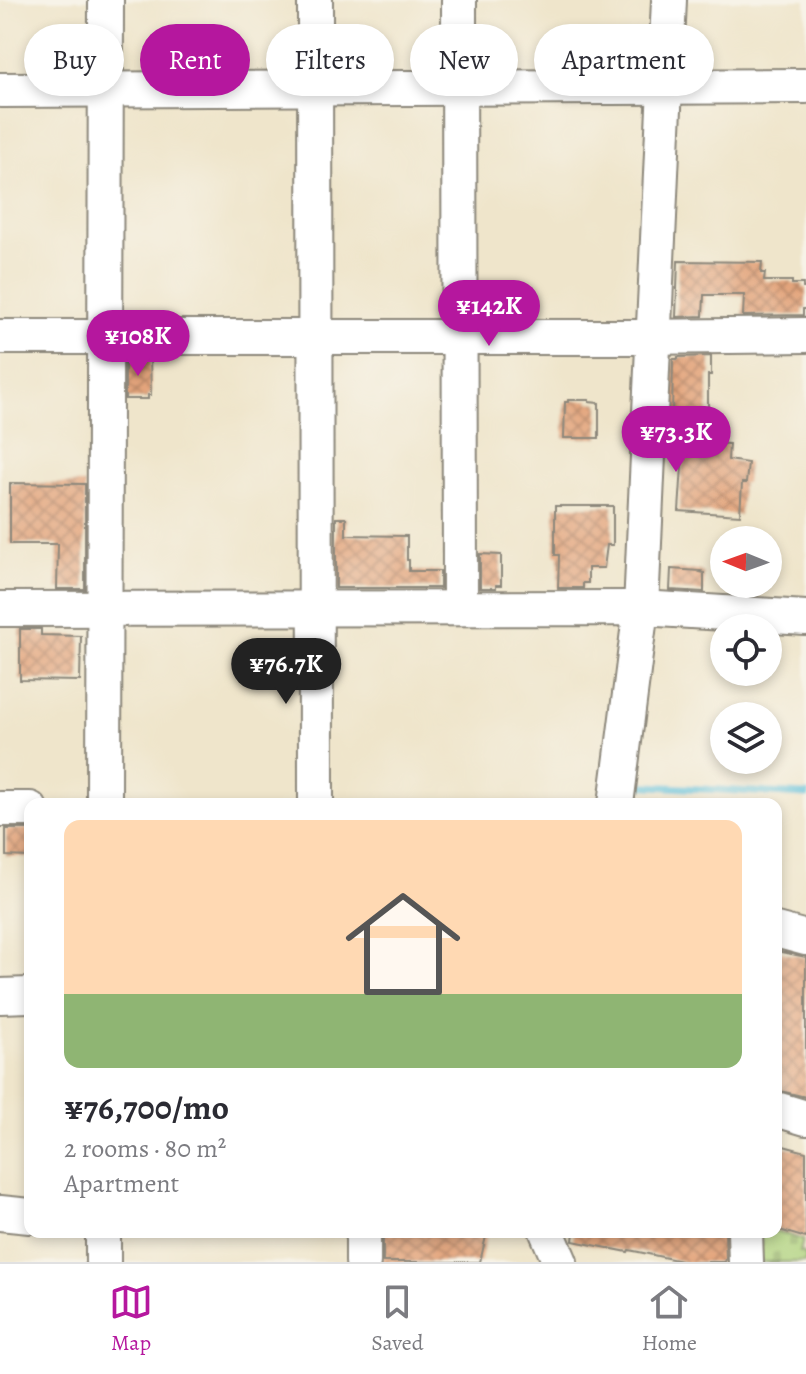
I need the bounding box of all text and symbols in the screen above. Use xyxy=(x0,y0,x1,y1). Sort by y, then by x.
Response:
chip: Buy xyxy=(24,24,124,96)
chip: Rent xyxy=(140,24,250,96)
chip: Filters xyxy=(266,24,394,96)
chip: New xyxy=(410,24,518,96)
chip: Apartment xyxy=(534,24,714,96)
pin: ¥142K xyxy=(433,280,545,348)
text: ¥142K xyxy=(456,288,522,323)
pin: ¥108K xyxy=(82,310,194,378)
text: ¥108K xyxy=(105,318,171,353)
pin: ¥73.3K xyxy=(611,406,741,474)
text: ¥73.3K xyxy=(640,414,712,449)
north arrow xyxy=(710,526,782,598)
map controls xyxy=(710,526,782,774)
button: locate xyxy=(710,614,782,686)
pin: ¥76.7K xyxy=(221,638,351,706)
text: ¥76.7K xyxy=(249,646,323,681)
button: layers xyxy=(710,702,782,774)
icon: home xyxy=(331,872,475,1016)
text: ¥76,700/mo xyxy=(64,1084,229,1131)
text: 2 rooms · 80 m² xyxy=(64,1131,226,1166)
text: Apartment xyxy=(64,1166,179,1201)
tab: Map xyxy=(109,1280,153,1358)
tab: Saved xyxy=(371,1280,423,1358)
tab: Home xyxy=(642,1280,697,1358)

